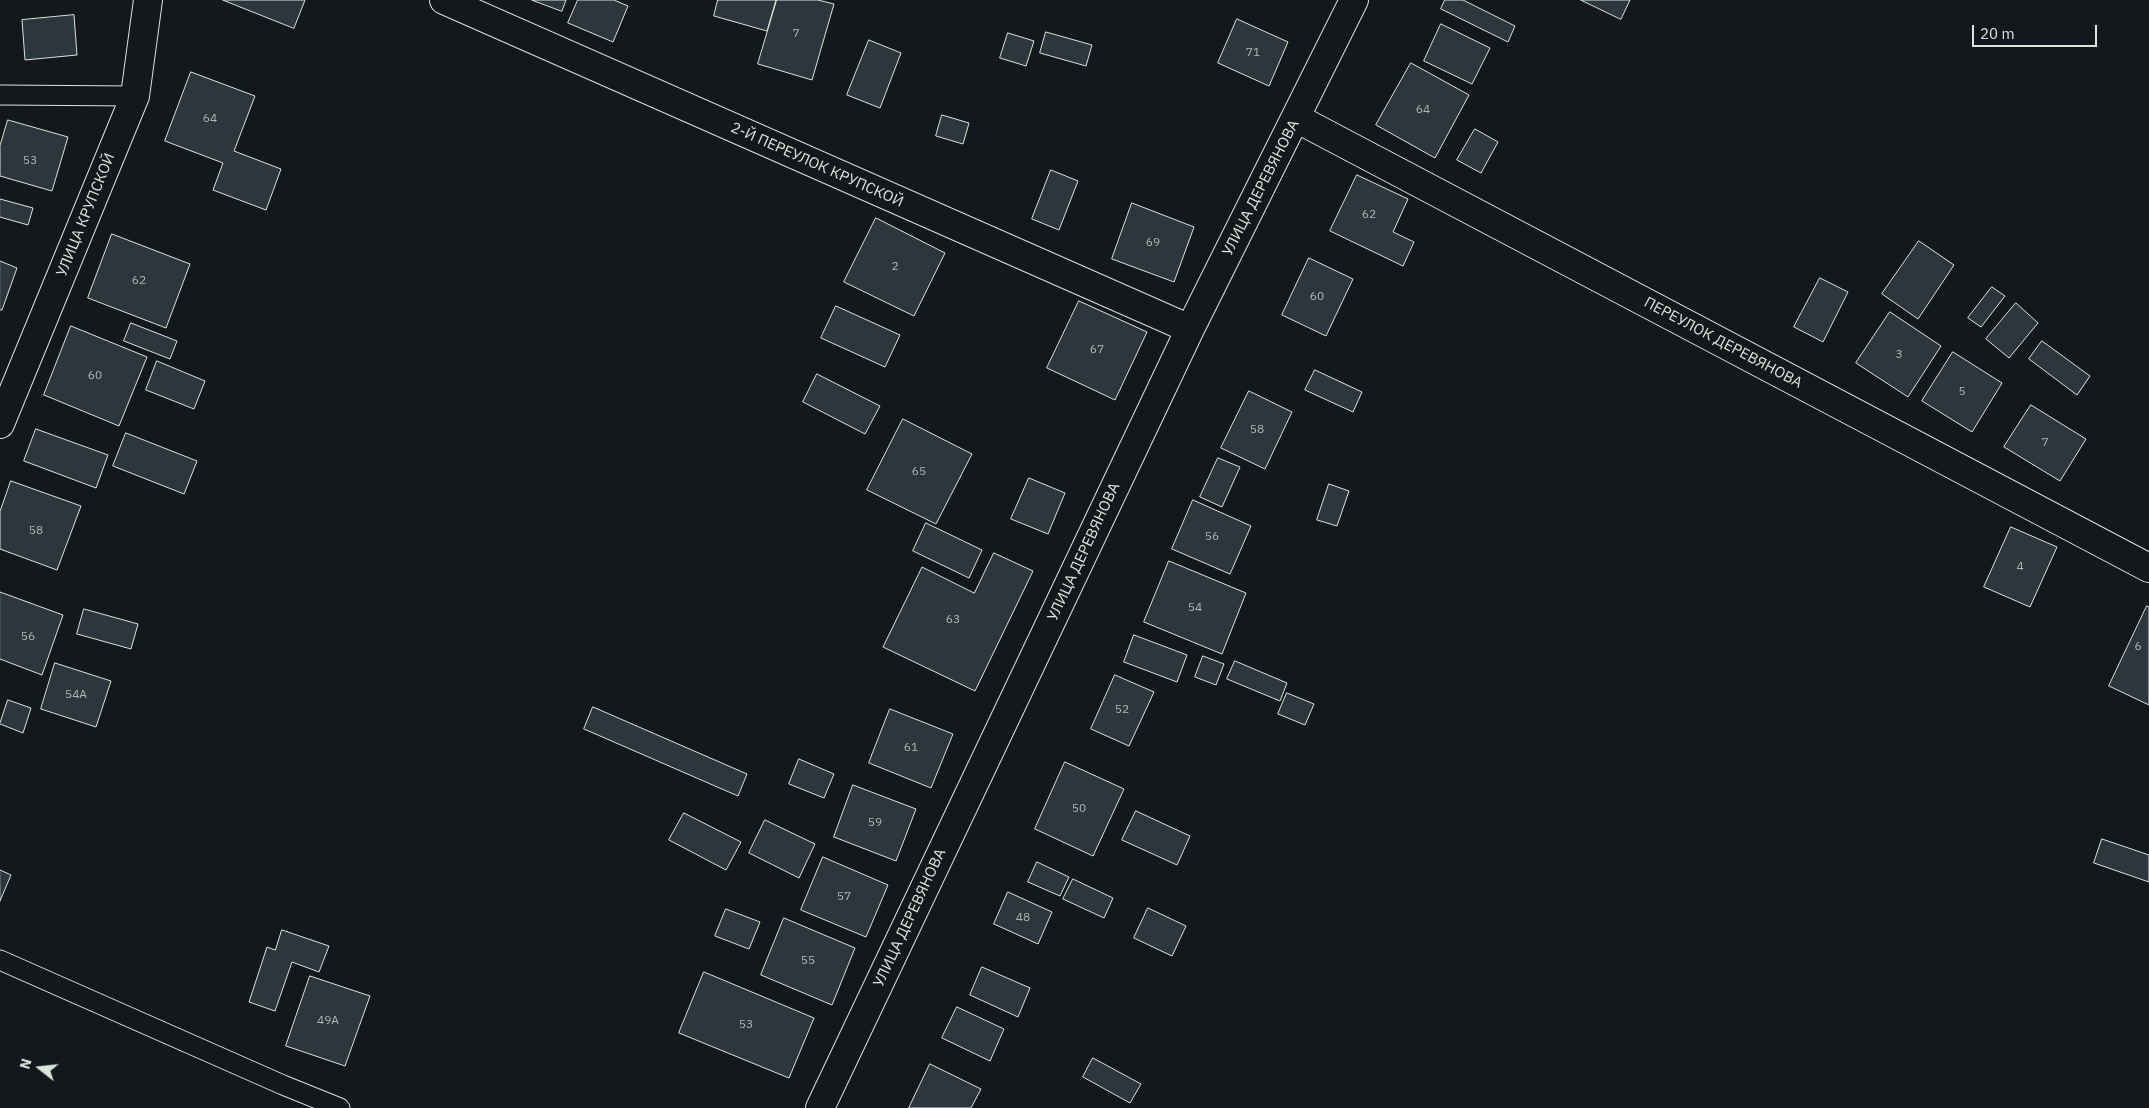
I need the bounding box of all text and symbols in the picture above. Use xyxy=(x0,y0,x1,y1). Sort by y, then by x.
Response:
scale bar xyxy=(1974,15,2099,47)
text: 20 m xyxy=(1980,24,2015,43)
house number: 7 xyxy=(792,27,800,41)
house number: 71 xyxy=(1246,46,1260,60)
house number: 64 xyxy=(1416,103,1430,117)
house number: 64 xyxy=(203,112,217,126)
street label: УЛИЦА ДЕРЕВЯНОВА xyxy=(1219,117,1303,259)
street label: 2-Й ПЕРЕУЛОК КРУПСКОЙ xyxy=(728,119,906,211)
street label: УЛИЦА КРУПСКОЙ xyxy=(53,151,119,279)
house number: 53 xyxy=(23,154,37,168)
house number: 62 xyxy=(1362,208,1376,222)
house number: 69 xyxy=(1146,236,1160,250)
house number: 2 xyxy=(891,260,899,274)
house number: 62 xyxy=(132,274,146,288)
house number: 60 xyxy=(1310,290,1324,304)
street label: ПЕРЕУЛОК ДЕРЕВЯНОВА xyxy=(1641,294,1805,392)
house number: 67 xyxy=(1090,343,1104,357)
house number: 3 xyxy=(1895,348,1903,362)
house number: 60 xyxy=(88,369,102,383)
house number: 5 xyxy=(1958,385,1966,399)
house number: 58 xyxy=(1250,423,1264,437)
house number: 7 xyxy=(2041,436,2049,450)
house number: 65 xyxy=(912,465,926,479)
street label: УЛИЦА ДЕРЕВЯНОВА xyxy=(1044,480,1124,624)
house number: 58 xyxy=(29,524,43,538)
house number: 56 xyxy=(1205,530,1219,544)
house number: 4 xyxy=(2016,560,2024,574)
house number: 54 xyxy=(1188,601,1202,615)
house number: 63 xyxy=(946,613,960,627)
house number: 56 xyxy=(21,630,35,644)
house number: 6 xyxy=(2134,640,2142,654)
house number: 54А xyxy=(65,688,87,702)
house number: 52 xyxy=(1115,703,1129,717)
house number: 61 xyxy=(904,741,918,755)
house number: 50 xyxy=(1072,802,1086,816)
house number: 59 xyxy=(868,816,882,830)
street label: УЛИЦА ДЕРЕВЯНОВА xyxy=(870,846,950,990)
house number: 57 xyxy=(837,890,851,904)
house number: 48 xyxy=(1016,911,1030,925)
house number: 55 xyxy=(801,954,815,968)
house number: 49А xyxy=(317,1014,339,1028)
house number: 53 xyxy=(739,1018,753,1032)
north arrow xyxy=(15,1043,65,1093)
text: N xyxy=(16,1057,36,1071)

